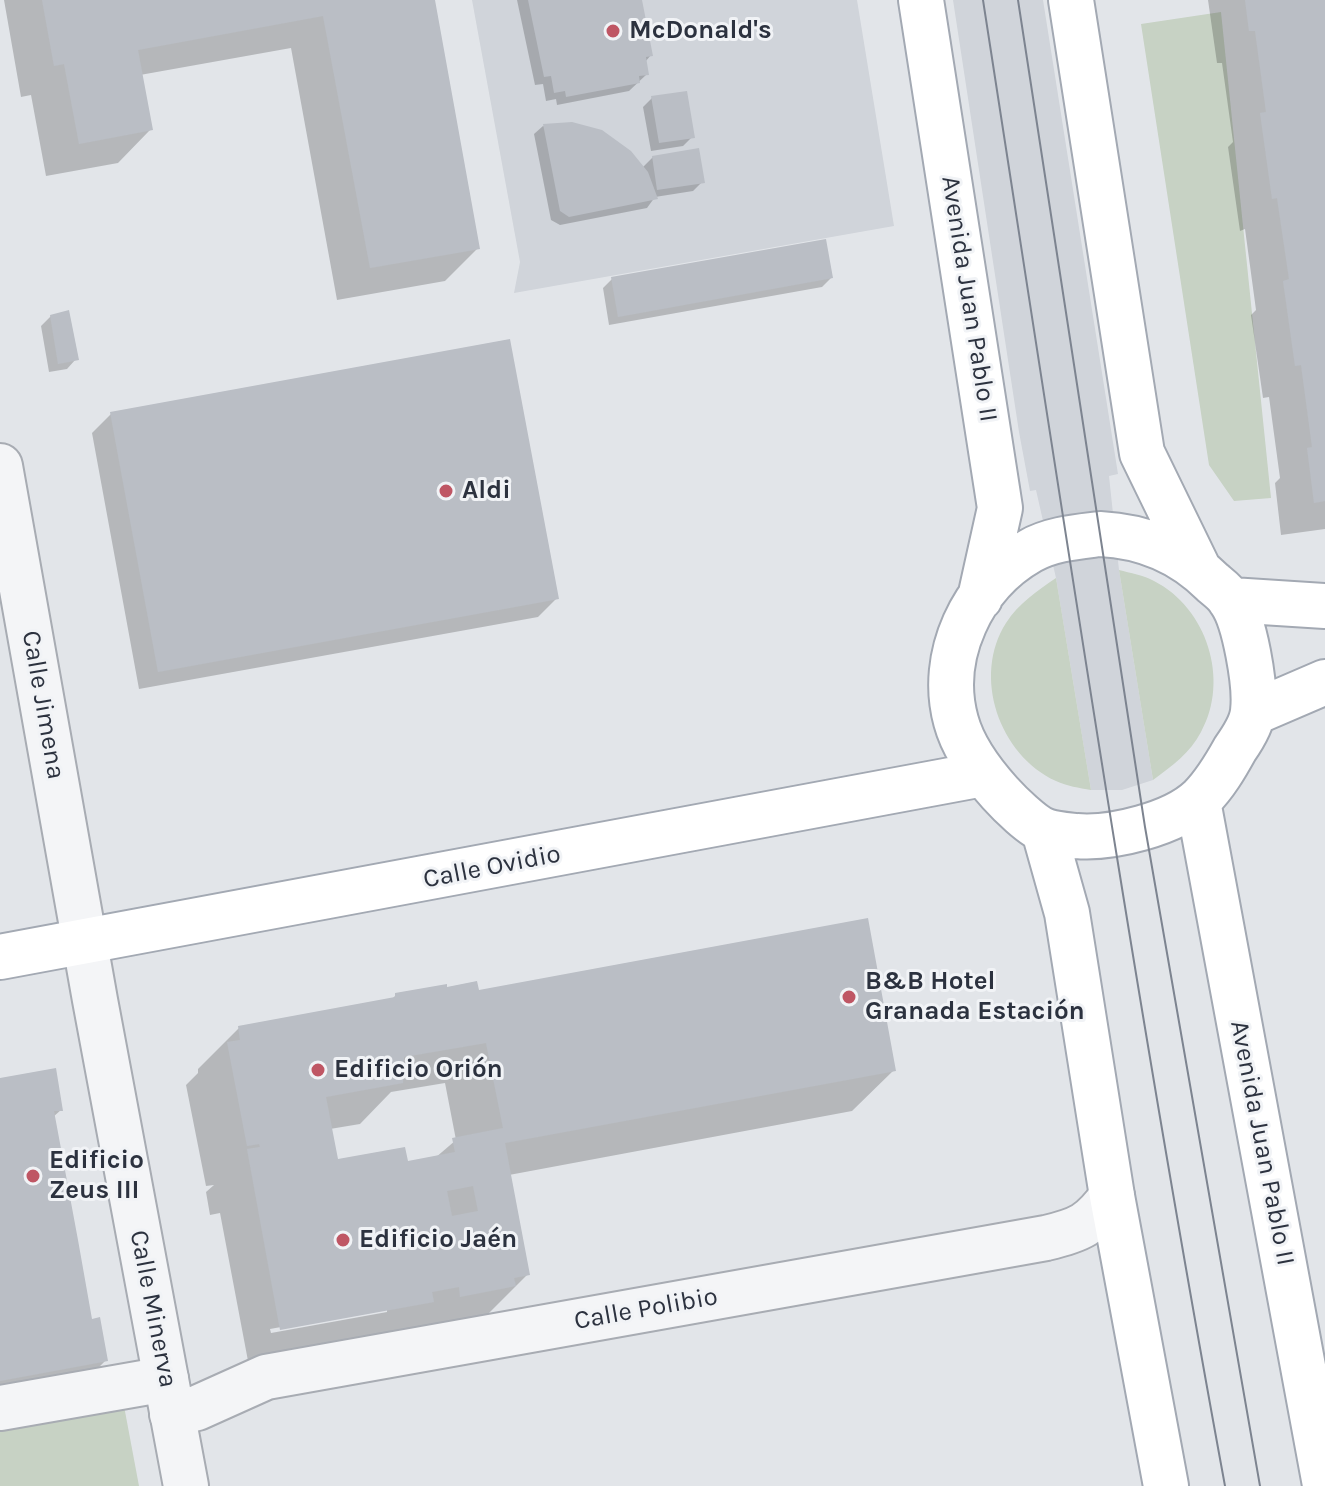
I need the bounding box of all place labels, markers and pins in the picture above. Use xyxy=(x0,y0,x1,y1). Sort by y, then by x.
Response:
place label: McDonald's xyxy=(629,15,772,47)
marker: McDonald's xyxy=(604,22,622,40)
place label: Aldi xyxy=(462,475,511,507)
marker: Aldi xyxy=(437,482,455,500)
place label: B&B Hotel Granada Estación xyxy=(865,966,1085,1028)
marker: B&B Hotel Granada Estación xyxy=(840,988,858,1006)
place label: Edificio Orión xyxy=(334,1054,503,1086)
marker: Edificio Orión xyxy=(309,1061,327,1079)
place label: Edificio Zeus III xyxy=(49,1145,144,1206)
marker: Edificio Zeus III xyxy=(24,1167,42,1185)
place label: Edificio Jaén xyxy=(359,1224,517,1256)
marker: Edificio Jaén xyxy=(334,1231,352,1249)

